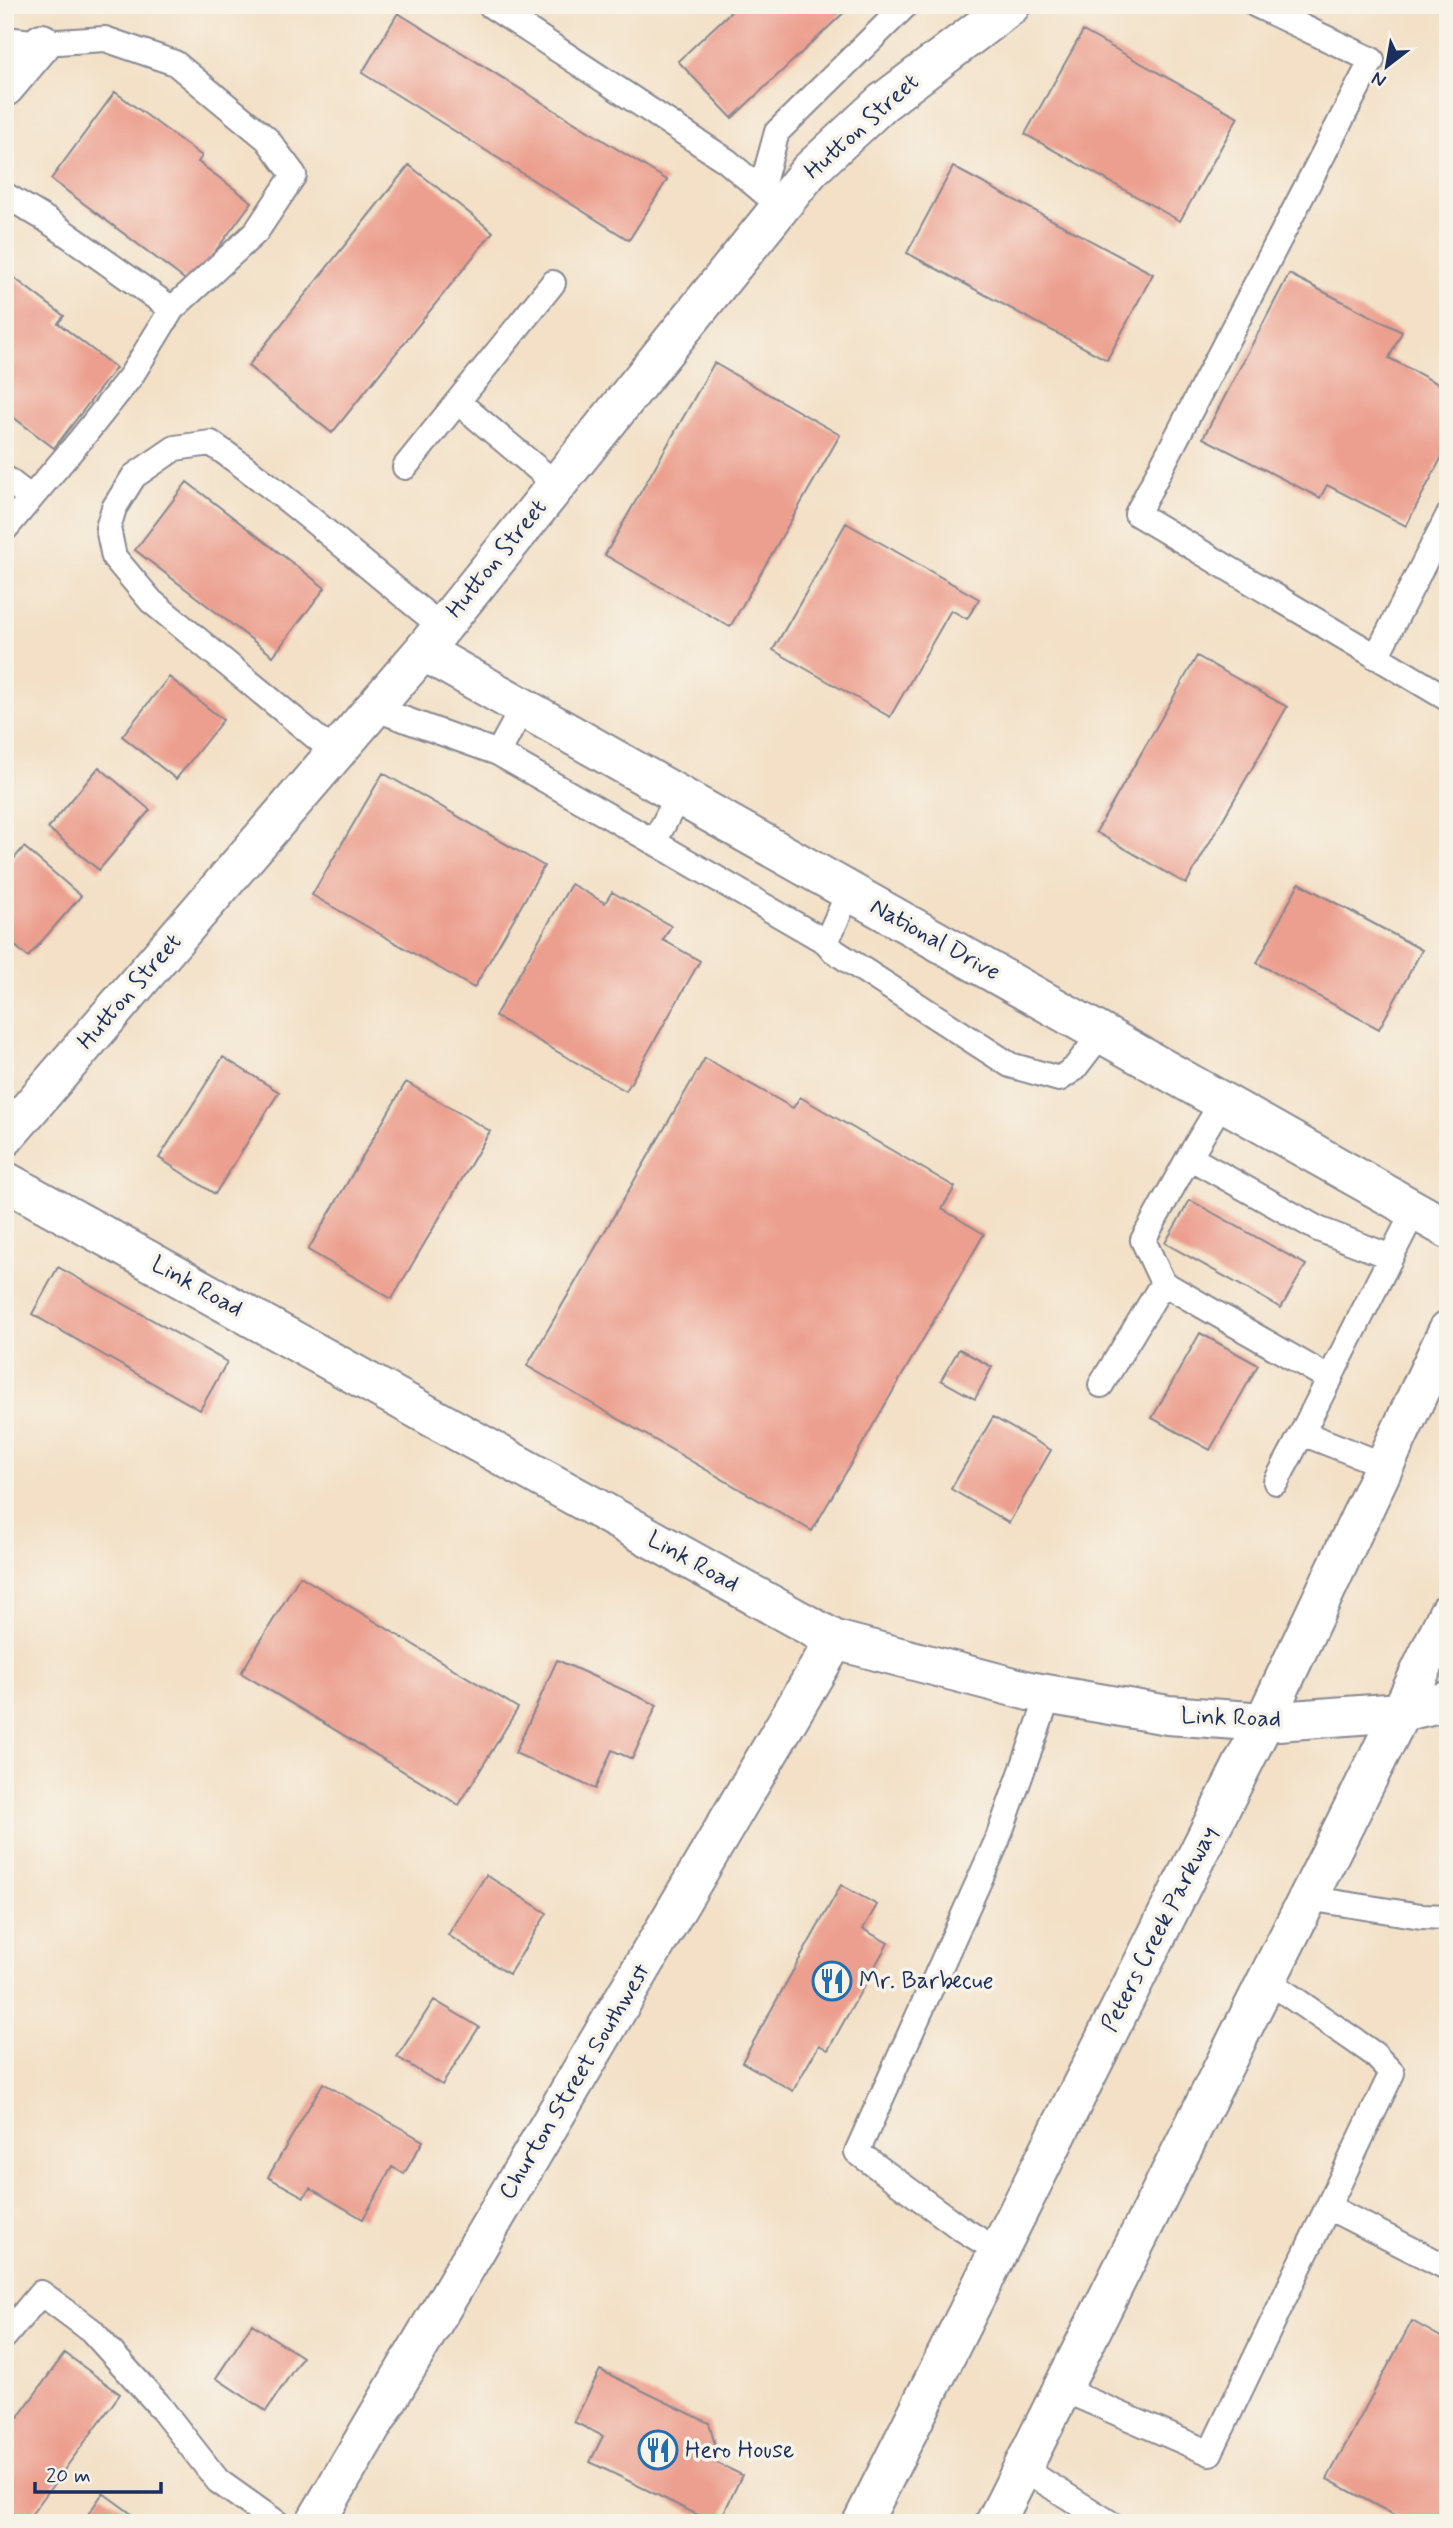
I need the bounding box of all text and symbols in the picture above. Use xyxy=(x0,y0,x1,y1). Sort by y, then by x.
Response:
north arrow xyxy=(1352,32,1422,102)
text: N xyxy=(1367,65,1391,93)
street label: Hutton Street xyxy=(798,67,926,187)
street label: Hutton Street xyxy=(440,493,554,625)
street label: National Drive xyxy=(864,892,1006,988)
street label: Hutton Street xyxy=(71,927,189,1057)
street label: Link Road xyxy=(146,1249,248,1325)
street label: Link Road xyxy=(642,1524,744,1600)
street label: Link Road xyxy=(1180,1701,1282,1735)
street label: Peters Creek Parkway xyxy=(1095,1821,1225,2037)
street label: Churton Street Southwest xyxy=(492,1958,658,2206)
restaurant icon: Mr. Barbecue xyxy=(811,1960,853,2002)
place label: Mr. Barbecue xyxy=(859,1966,994,1997)
restaurant icon: Hero House xyxy=(637,2429,679,2471)
place label: Hero House xyxy=(685,2435,794,2466)
scale bar xyxy=(35,2451,161,2495)
text: 20 m xyxy=(46,2462,91,2490)

